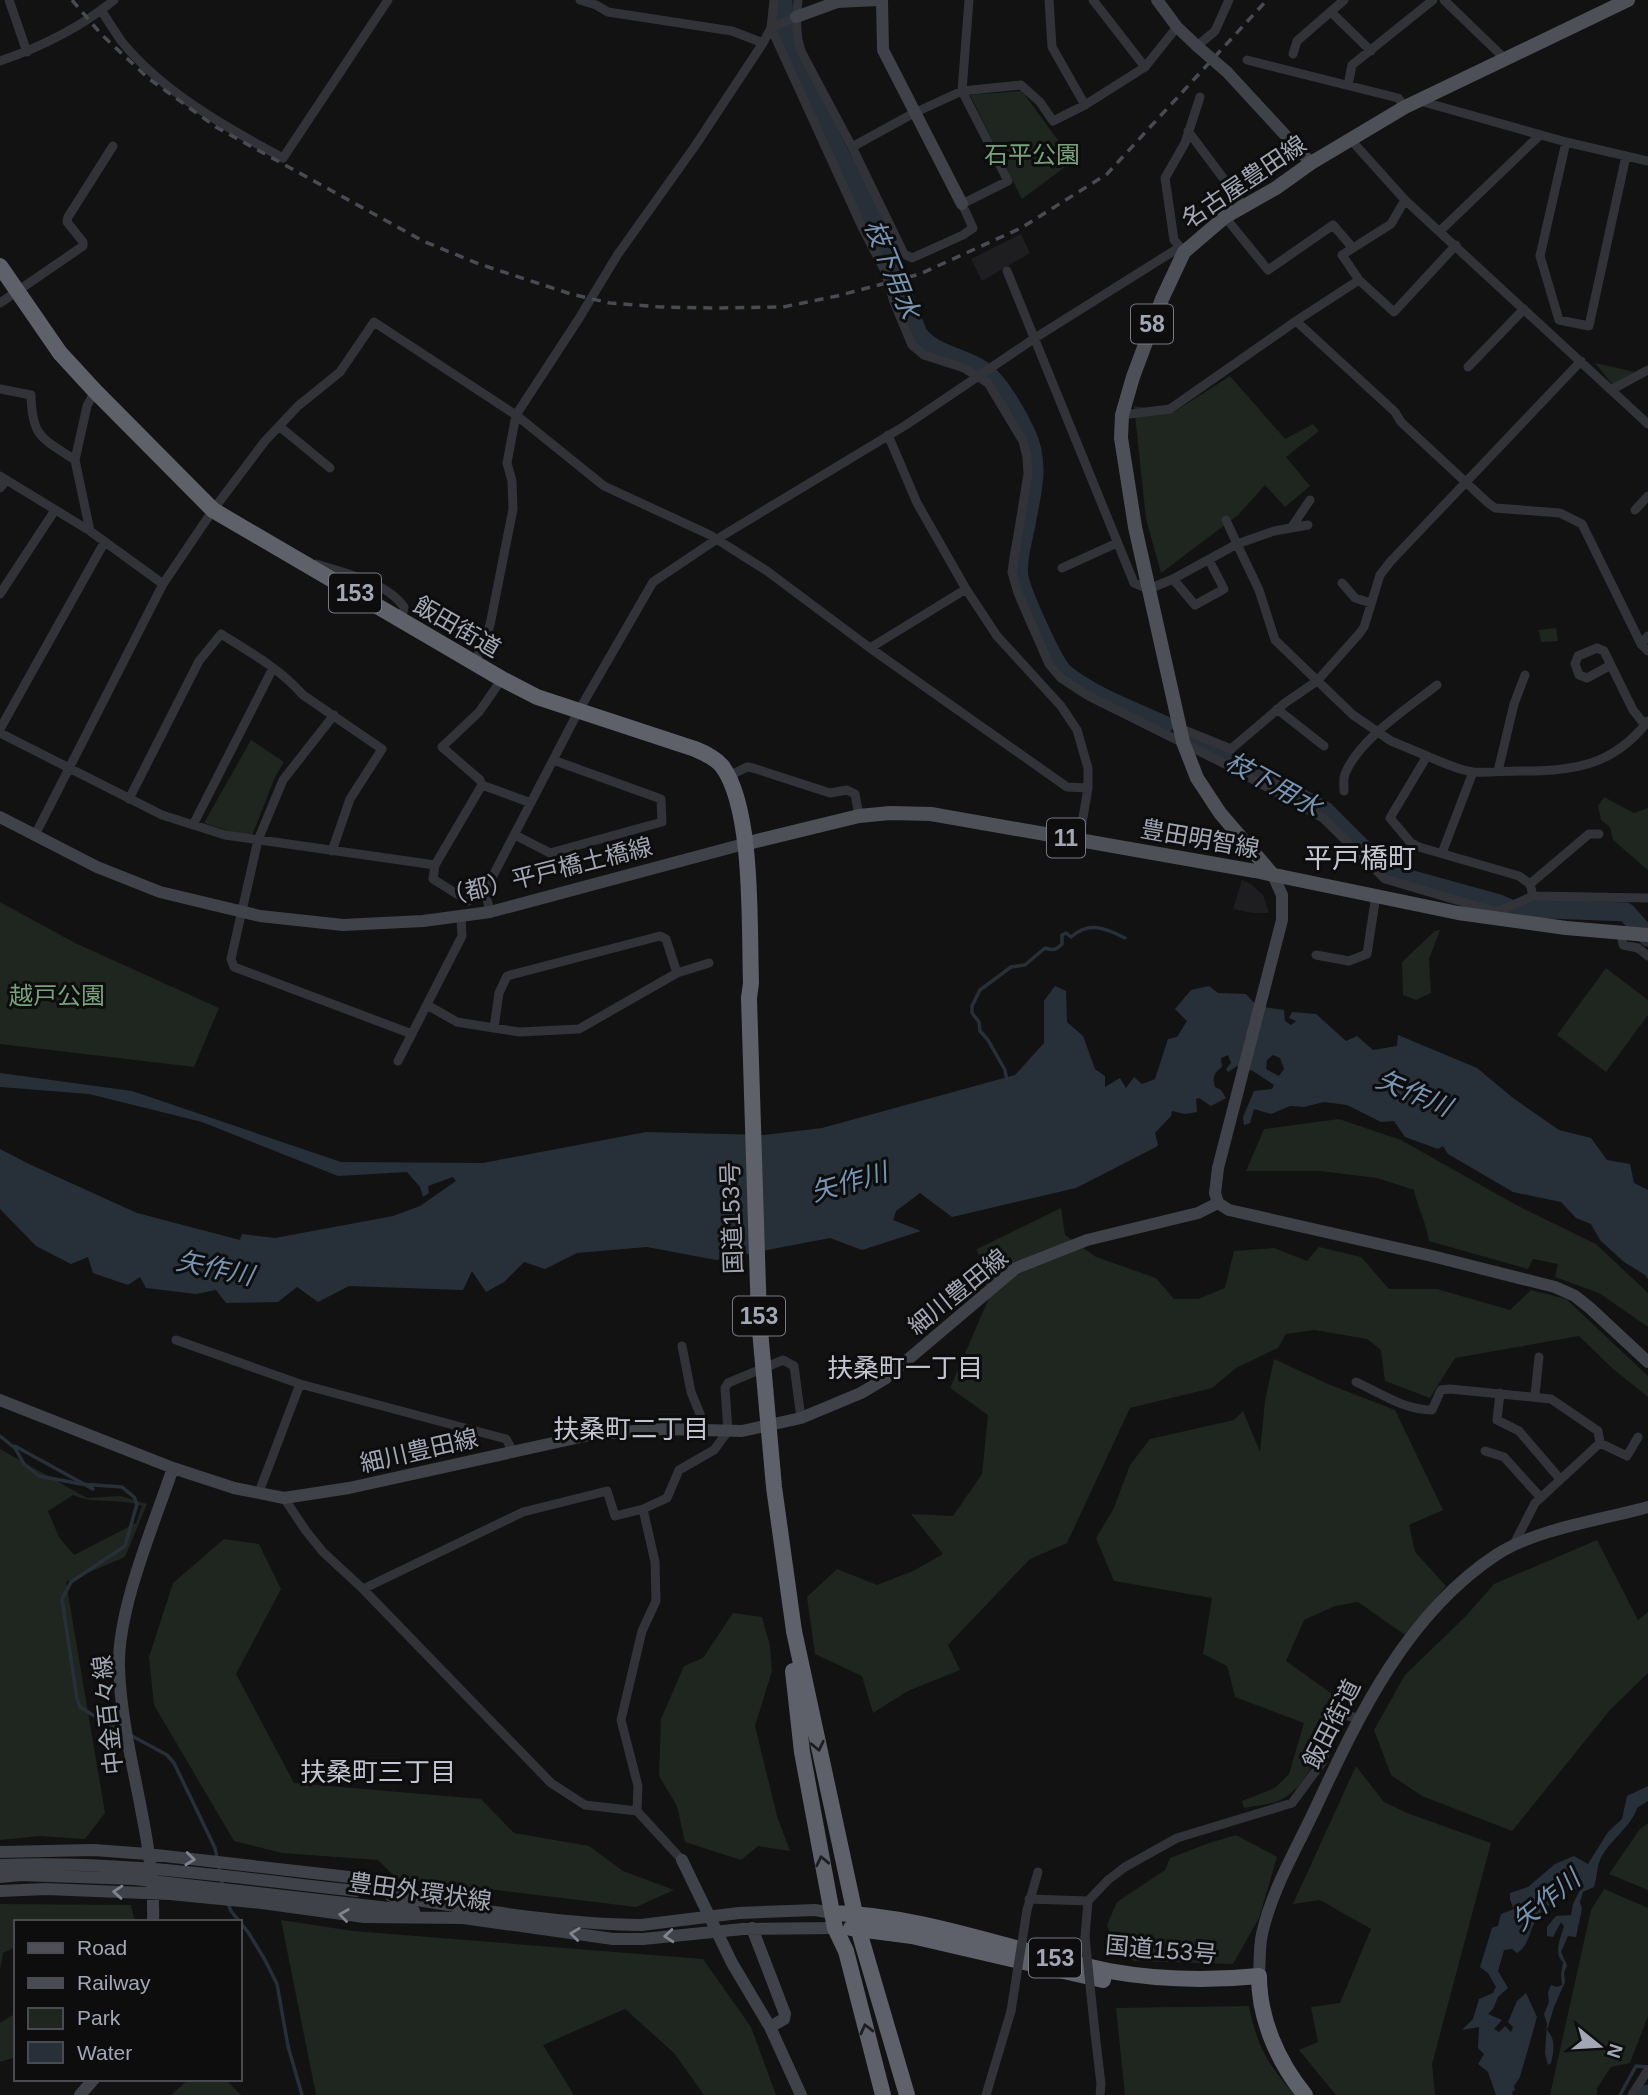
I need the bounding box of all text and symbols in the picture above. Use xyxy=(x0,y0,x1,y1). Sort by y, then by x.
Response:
street label: 名古屋豊田線 xyxy=(1176,130,1311,233)
park label: 石平公園 xyxy=(984,141,1080,168)
water label: 枝下用水 xyxy=(859,215,927,326)
road number: 58 xyxy=(1131,304,1173,344)
road number: 153 xyxy=(329,573,381,612)
street label: 飯田街道 xyxy=(409,591,506,662)
water label: 枝下用水 xyxy=(1220,746,1328,824)
street label: 豊田明智線 xyxy=(1139,815,1262,862)
road number: 11 xyxy=(1047,818,1085,858)
street label: （都）平戸橋土橋線 xyxy=(439,832,655,911)
district label: 平戸橋町 xyxy=(1304,843,1416,874)
park label: 越戸公園 xyxy=(9,982,105,1009)
water label: 矢作川 xyxy=(1372,1064,1459,1123)
water label: 矢作川 xyxy=(807,1156,894,1207)
street label: 国道153号 xyxy=(716,1162,747,1274)
street label: 細川豊田線 xyxy=(903,1243,1013,1340)
water label: 矢作川 xyxy=(174,1245,259,1291)
road number: 153 xyxy=(733,1296,785,1336)
district label: 扶桑町一丁目 xyxy=(827,1353,983,1383)
district label: 扶桑町二丁目 xyxy=(553,1414,709,1444)
street label: 細川豊田線 xyxy=(357,1424,480,1477)
street label: 中金百々線 xyxy=(88,1654,127,1776)
street label: 飯田街道 xyxy=(1298,1675,1365,1773)
one-way arrow xyxy=(810,1740,825,1752)
district label: 扶桑町三丁目 xyxy=(300,1757,456,1787)
one-way arrow xyxy=(184,1852,196,1867)
one-way arrow xyxy=(816,1855,831,1867)
water label: 矢作川 xyxy=(1506,1862,1588,1936)
street label: 豊田外環状線 xyxy=(347,1868,493,1915)
one-way arrow xyxy=(112,1884,123,1899)
one-way arrow xyxy=(338,1907,350,1922)
legend xyxy=(14,1920,242,2081)
one-way arrow xyxy=(569,1926,581,1941)
one-way arrow xyxy=(663,1929,675,1944)
street label: 国道153号 xyxy=(1104,1931,1218,1968)
text: Road xyxy=(77,1936,127,1959)
road number: 153 xyxy=(1029,1938,1081,1978)
text: Railway xyxy=(77,1971,151,1994)
text: Park xyxy=(77,2006,121,2029)
north arrow xyxy=(1564,2011,1634,2081)
one-way arrow xyxy=(860,2023,874,2035)
text: Water xyxy=(77,2041,132,2064)
text: N xyxy=(1603,2041,1627,2061)

